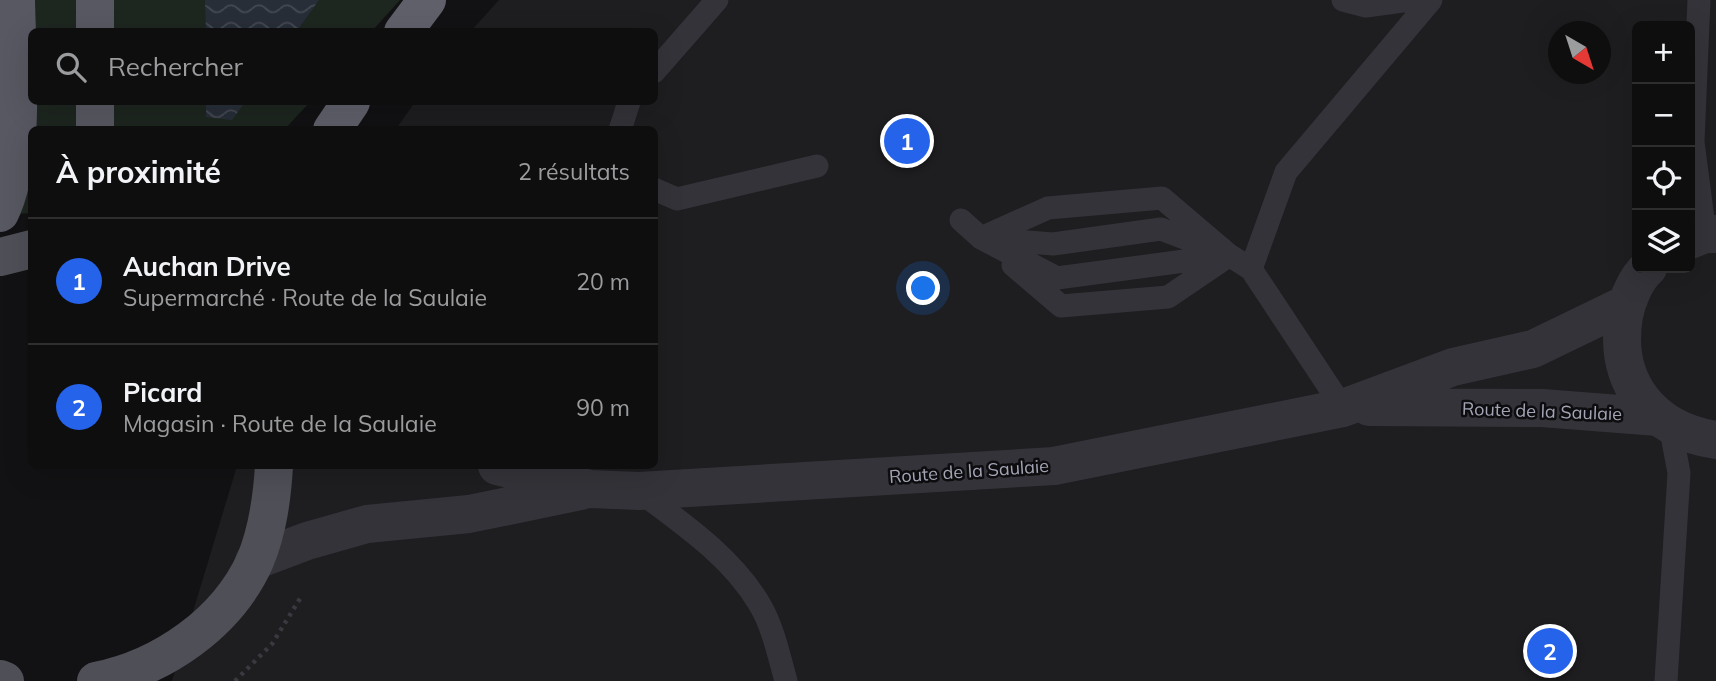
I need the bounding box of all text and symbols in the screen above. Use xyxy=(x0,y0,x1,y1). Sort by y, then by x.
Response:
north arrow xyxy=(1548,21,1611,84)
map controls xyxy=(1632,21,1695,273)
button: + xyxy=(1632,21,1695,84)
search box xyxy=(28,28,658,105)
icon: search xyxy=(52,48,90,86)
text: Rechercher xyxy=(108,50,243,83)
button: − xyxy=(1632,84,1695,147)
pin: 1 xyxy=(884,115,930,167)
button: locate xyxy=(1632,147,1695,210)
text: À proximité xyxy=(56,153,221,191)
text: 2 résultats xyxy=(518,157,630,186)
button: layers xyxy=(1632,210,1695,273)
text: Auchan Drive xyxy=(123,250,291,283)
text: 1 xyxy=(72,267,86,296)
text: 20 m xyxy=(576,267,630,296)
your location xyxy=(906,271,940,305)
text: Supermarché · Route de la Saulaie xyxy=(123,283,487,312)
text: Picard xyxy=(123,376,202,409)
text: 2 xyxy=(72,393,86,422)
text: 90 m xyxy=(576,393,630,422)
street label: Route de la Saulaie xyxy=(1462,397,1622,425)
text: Magasin · Route de la Saulaie xyxy=(123,409,437,438)
street label: Route de la Saulaie xyxy=(888,454,1050,488)
pin: 2 xyxy=(1527,625,1573,677)

